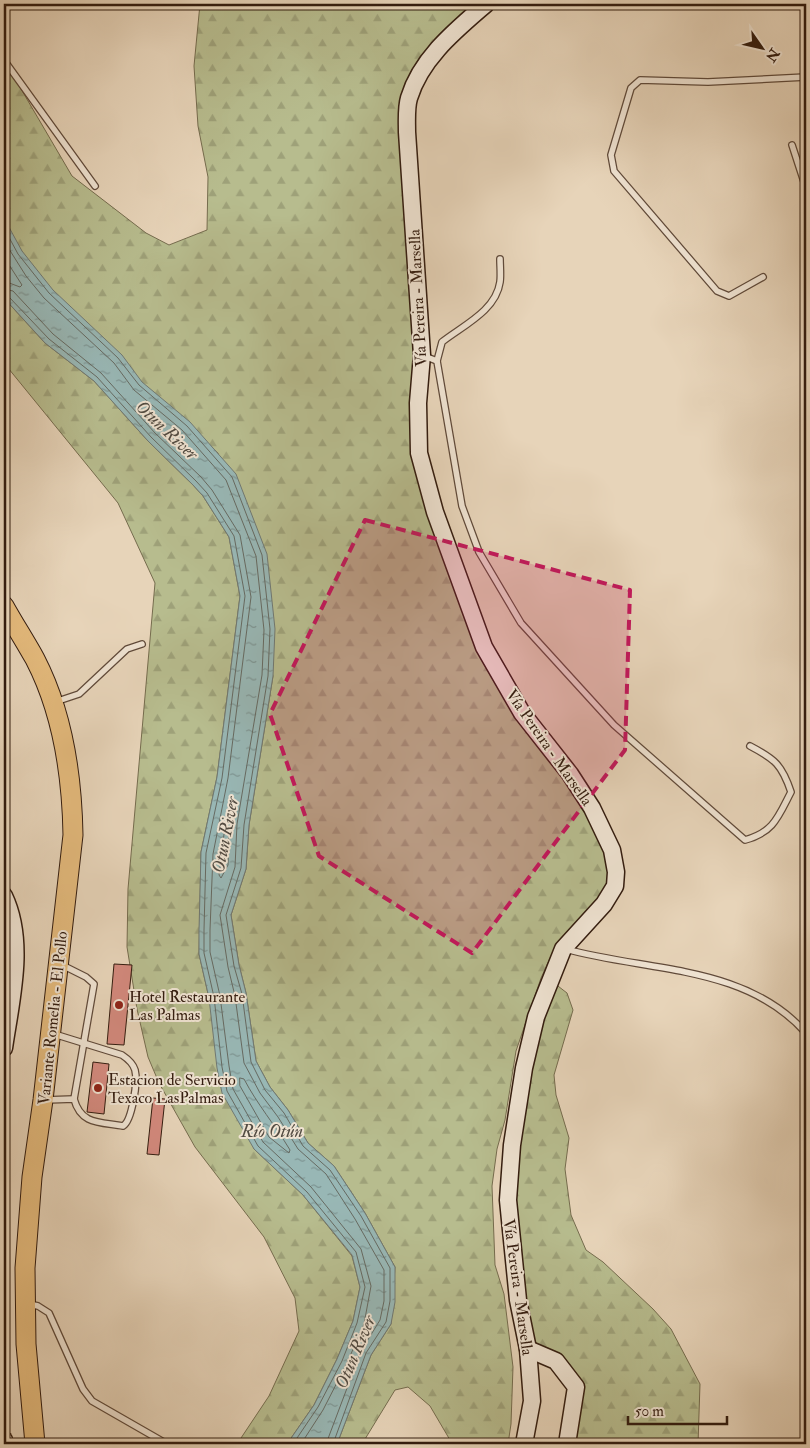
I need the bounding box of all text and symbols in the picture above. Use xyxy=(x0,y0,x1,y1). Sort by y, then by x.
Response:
north arrow xyxy=(738,22,788,72)
text: N xyxy=(762,44,783,65)
street label: Vía Pereira - Marsella xyxy=(404,228,432,367)
water label: Otun River xyxy=(131,396,204,466)
street label: Vía Pereira - Marsella xyxy=(502,685,597,810)
water label: Otun River xyxy=(207,794,244,875)
street label: Variante Romelia - El Pollo xyxy=(34,930,72,1106)
place label: Hotel Restaurante Las Palmas xyxy=(129,987,245,1025)
marker: Hotel Restaurante Las Palmas xyxy=(113,999,125,1011)
place label: Estacion de Servicio Texaco LasPalmas xyxy=(108,1070,236,1108)
marker: Estacion de Servicio Texaco LasPalmas xyxy=(92,1082,104,1094)
water label: Río Otún xyxy=(240,1120,303,1143)
street label: Vía Pereira - Marsella xyxy=(499,1218,538,1357)
water label: Otun River xyxy=(330,1311,382,1392)
scale bar xyxy=(628,1393,726,1425)
text: 50 m xyxy=(635,1402,664,1421)

